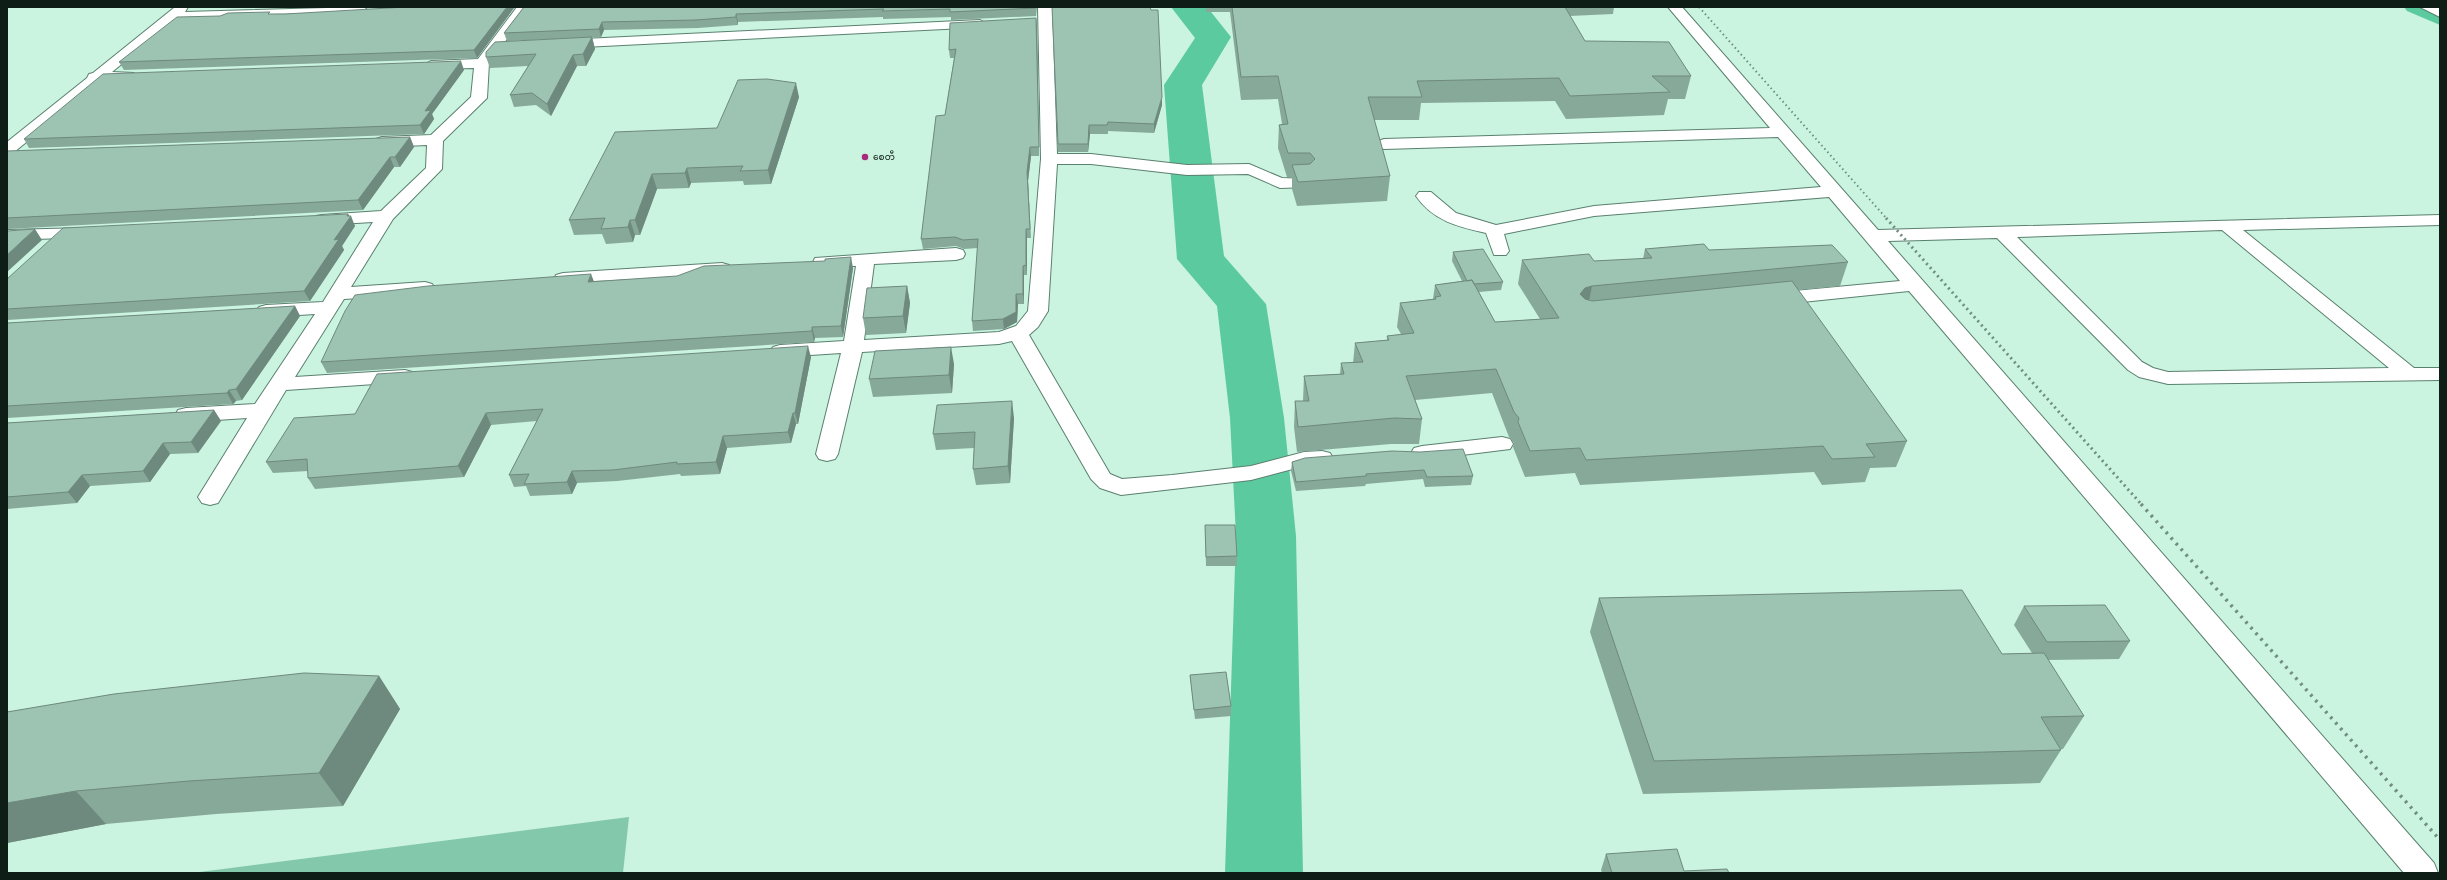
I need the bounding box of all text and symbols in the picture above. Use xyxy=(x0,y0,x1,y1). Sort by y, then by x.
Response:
place label: စေတီ xyxy=(873,150,895,162)
marker: စေတီ xyxy=(860,152,870,162)

